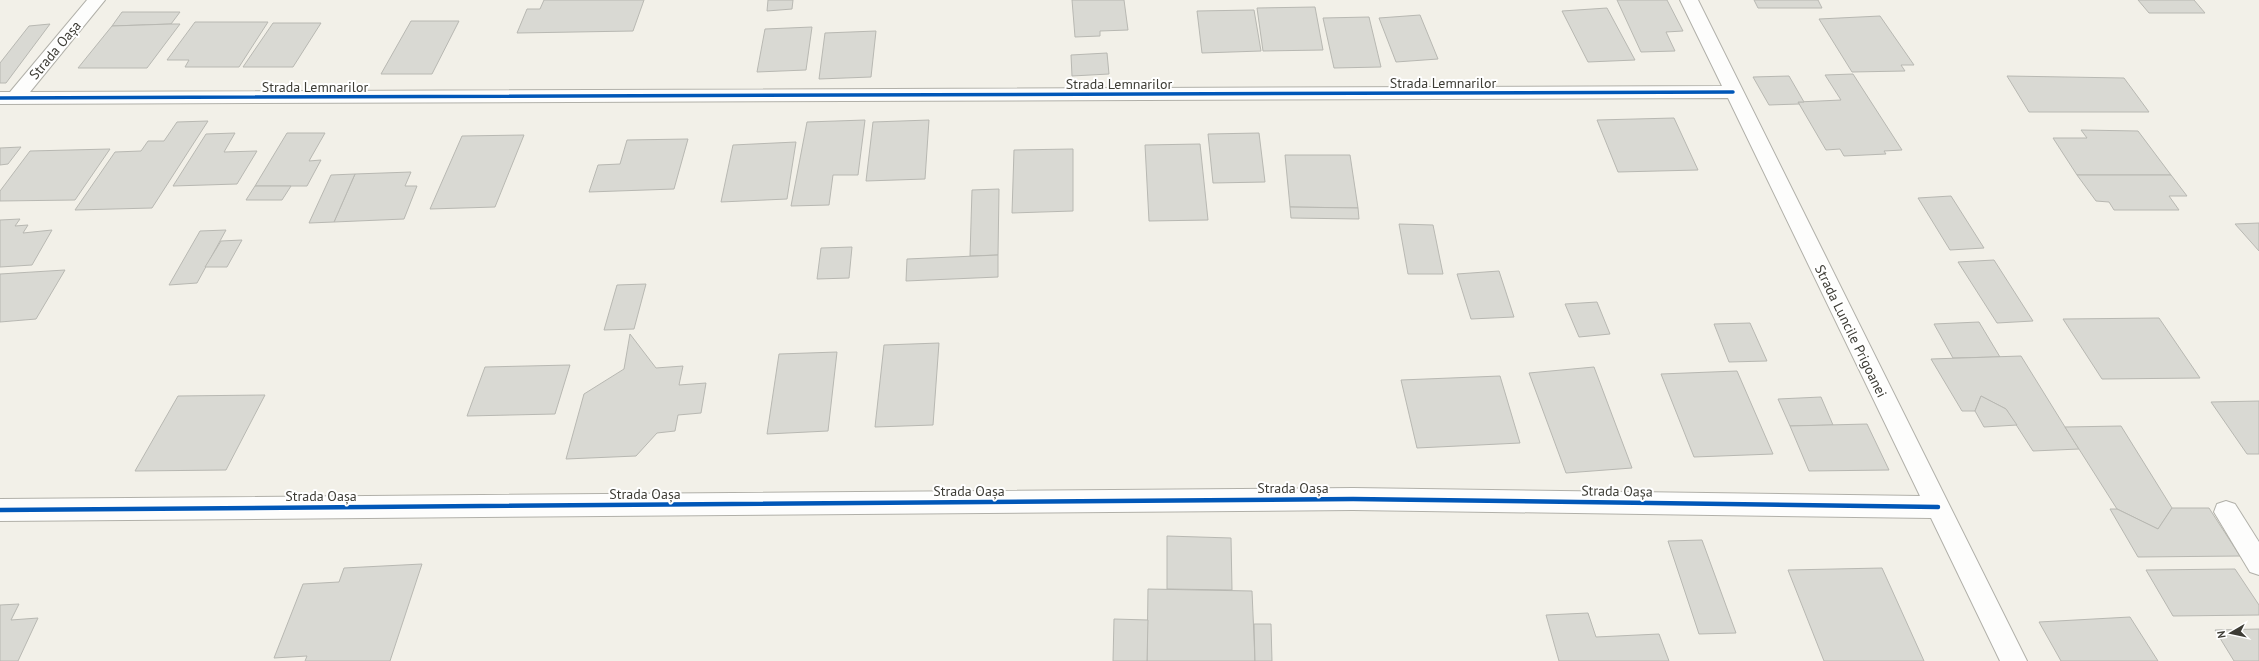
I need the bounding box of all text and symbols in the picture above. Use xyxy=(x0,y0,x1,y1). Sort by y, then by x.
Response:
street label: Strada Oașa xyxy=(25,17,85,83)
street label: Strada Lemnarilor xyxy=(1390,74,1496,92)
street label: Strada Lemnarilor xyxy=(1066,75,1172,93)
street label: Strada Lemnarilor xyxy=(262,78,368,96)
street label: Strada Luncile Prigoanei xyxy=(1811,262,1891,400)
street label: Strada Oașa xyxy=(1257,479,1329,497)
street label: Strada Oașa xyxy=(1581,481,1653,501)
street label: Strada Oașa xyxy=(933,482,1005,500)
street label: Strada Oașa xyxy=(609,485,681,503)
street label: Strada Oașa xyxy=(285,487,357,505)
north arrow xyxy=(2211,613,2251,653)
text: N xyxy=(2214,630,2229,639)

